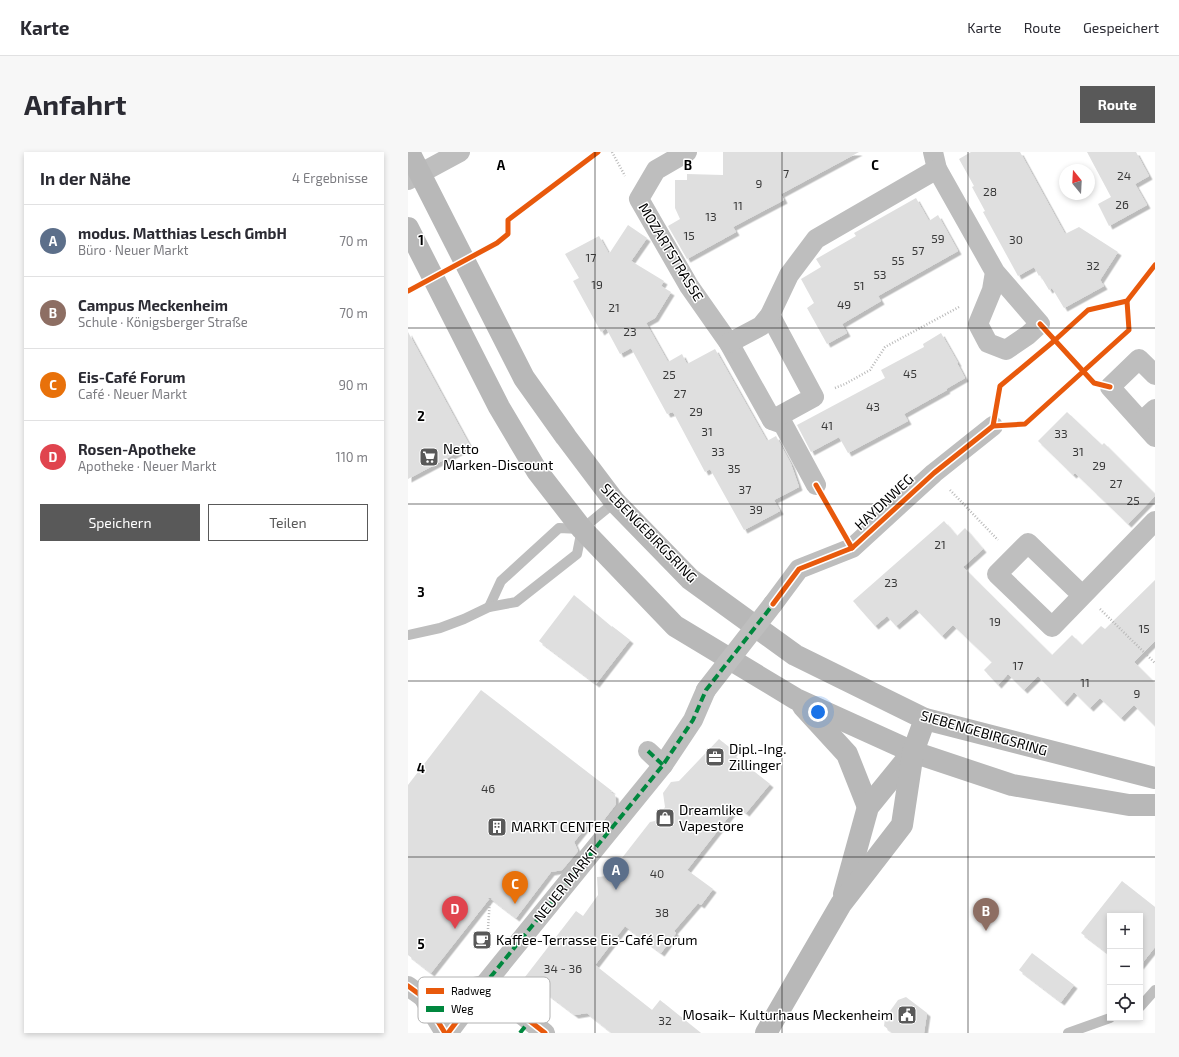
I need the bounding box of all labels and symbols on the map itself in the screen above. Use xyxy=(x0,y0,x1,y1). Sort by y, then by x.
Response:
text: A xyxy=(497,157,506,173)
text: B xyxy=(684,157,692,173)
text: C xyxy=(871,157,879,173)
north arrow xyxy=(1059,164,1095,200)
house number: 7 xyxy=(783,166,789,180)
house number: 24 xyxy=(1117,168,1131,182)
house number: 9 xyxy=(756,176,763,190)
house number: 28 xyxy=(983,184,997,198)
house number: 26 xyxy=(1115,197,1129,211)
house number: 11 xyxy=(733,198,743,212)
street label: MOZARTSTRASSE xyxy=(635,199,708,304)
house number: 13 xyxy=(705,209,717,223)
house number: 15 xyxy=(683,228,695,242)
house number: 59 xyxy=(931,231,945,245)
text: 1 xyxy=(418,232,424,248)
house number: 30 xyxy=(1009,232,1023,246)
house number: 57 xyxy=(912,243,924,257)
house number: 17 xyxy=(586,250,596,264)
house number: 55 xyxy=(892,253,904,267)
house number: 32 xyxy=(1086,258,1100,272)
house number: 53 xyxy=(873,267,887,281)
house number: 19 xyxy=(591,277,603,291)
house number: 51 xyxy=(853,278,865,292)
house number: 49 xyxy=(837,297,851,311)
house number: 21 xyxy=(608,300,620,314)
house number: 23 xyxy=(623,324,637,338)
house number: 45 xyxy=(903,366,917,380)
house number: 25 xyxy=(662,367,676,381)
house number: 27 xyxy=(674,386,686,400)
house number: 43 xyxy=(866,399,880,413)
house number: 29 xyxy=(689,404,703,418)
text: 2 xyxy=(417,408,425,424)
house number: 41 xyxy=(821,418,833,432)
house number: 31 xyxy=(701,424,713,438)
house number: 33 xyxy=(1054,426,1068,440)
place label: Netto Marken-Discount xyxy=(443,440,553,473)
house number: 33 xyxy=(711,444,725,458)
house number: 31 xyxy=(1072,444,1084,458)
supermarket icon: Netto Marken-Discount xyxy=(418,446,440,468)
house number: 29 xyxy=(1092,458,1106,472)
house number: 35 xyxy=(727,461,741,475)
street label: HAYDNWEG xyxy=(851,470,917,533)
house number: 27 xyxy=(1110,476,1122,490)
street label: SIEBENGEBIRGSRING xyxy=(598,480,701,586)
house number: 37 xyxy=(739,482,751,496)
house number: 25 xyxy=(1126,493,1140,507)
house number: 39 xyxy=(749,502,763,516)
house number: 21 xyxy=(934,537,946,551)
house number: 23 xyxy=(884,575,898,589)
text: 3 xyxy=(417,584,425,600)
house number: 19 xyxy=(989,614,1001,628)
house number: 15 xyxy=(1138,621,1150,635)
house number: 17 xyxy=(1013,658,1023,672)
house number: 11 xyxy=(1080,675,1090,689)
house number: 9 xyxy=(1134,686,1141,700)
your location xyxy=(808,702,828,722)
street label: SIEBENGEBIRGSRING xyxy=(919,706,1049,759)
place label: Dipl.-Ing. Zillinger xyxy=(729,740,786,773)
office icon: Dipl.-Ing. Zillinger xyxy=(704,746,726,768)
text: 4 xyxy=(417,760,425,776)
house number: 46 xyxy=(481,781,495,795)
place label: Dreamlike Vapestore xyxy=(679,801,744,834)
shop icon: Dreamlike Vapestore xyxy=(654,807,676,829)
building icon: MARKT CENTER xyxy=(486,816,508,838)
place label: MARKT CENTER xyxy=(511,818,611,835)
street label: NEUER MARKT xyxy=(530,842,601,925)
pin: A xyxy=(603,857,629,890)
house number: 40 xyxy=(650,866,664,880)
pin: C xyxy=(502,871,528,904)
pin: D xyxy=(442,896,468,929)
pin: B xyxy=(973,898,999,931)
house number: 38 xyxy=(655,905,669,919)
cafe icon: Kaffee-Terrasse Eis-Café Forum xyxy=(471,929,493,951)
place label: Kaffee-Terrasse Eis-Café Forum xyxy=(496,931,698,948)
text: 5 xyxy=(417,936,425,952)
house number: 34 - 36 xyxy=(544,961,582,975)
legend xyxy=(418,977,550,1023)
text: Radweg xyxy=(451,984,491,997)
text: Weg xyxy=(451,1002,473,1015)
public building icon: Mosaik– Kulturhaus Meckenheim xyxy=(896,1004,918,1026)
place label: Mosaik– Kulturhaus Meckenheim xyxy=(682,1006,893,1023)
house number: 32 xyxy=(658,1013,672,1027)

